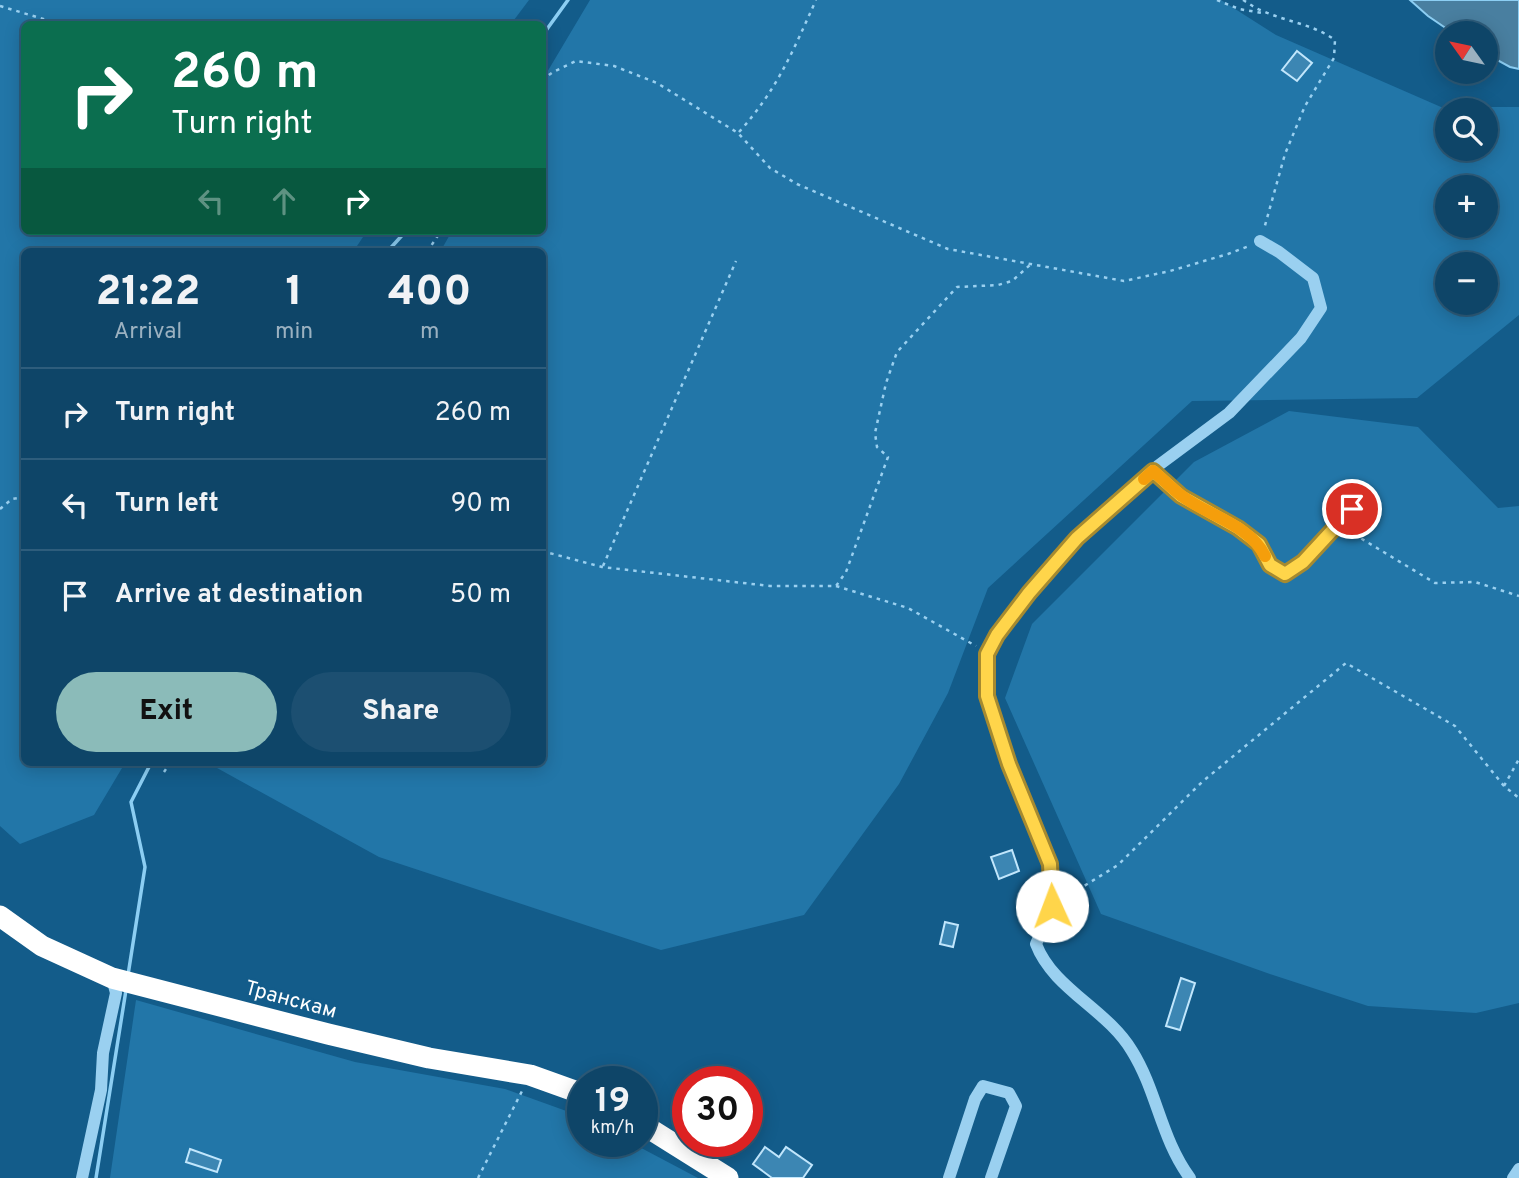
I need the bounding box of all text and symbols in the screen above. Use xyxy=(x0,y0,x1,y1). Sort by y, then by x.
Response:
north arrow xyxy=(1435,21,1498,84)
map controls xyxy=(1435,21,1498,315)
text: 260 m xyxy=(171,44,318,106)
icon: right xyxy=(56,49,147,140)
button: search xyxy=(1435,98,1498,161)
text: Turn right xyxy=(171,105,313,145)
button: + xyxy=(1435,175,1498,238)
icon: left xyxy=(192,182,230,220)
icon: ahead xyxy=(265,182,303,220)
icon: right xyxy=(338,182,376,220)
button: − xyxy=(1435,252,1498,315)
text: 21:22 xyxy=(96,267,200,320)
text: 1 xyxy=(286,267,303,320)
text: 400 xyxy=(388,267,471,320)
text: Arrival xyxy=(114,318,182,347)
text: min xyxy=(275,318,313,347)
text: m xyxy=(420,318,439,347)
icon: right xyxy=(56,395,94,433)
text: Turn right xyxy=(115,397,235,430)
text: 260 m xyxy=(435,397,511,430)
pin xyxy=(1322,479,1382,539)
icon: left xyxy=(56,486,94,524)
text: Turn left xyxy=(115,488,219,521)
text: 90 m xyxy=(451,488,511,521)
icon: arrive xyxy=(1333,490,1371,528)
icon: arrive xyxy=(56,577,94,615)
text: Arrive at destination xyxy=(115,579,363,612)
text: 50 m xyxy=(450,579,511,612)
button: Exit xyxy=(56,672,277,752)
button: Share xyxy=(291,672,511,752)
position arrow xyxy=(1015,869,1089,943)
street label: Транскам xyxy=(242,975,340,1026)
speed limit sign: 30 xyxy=(672,1066,763,1157)
text: 19 xyxy=(595,1080,630,1124)
text: km/h xyxy=(591,1117,634,1140)

